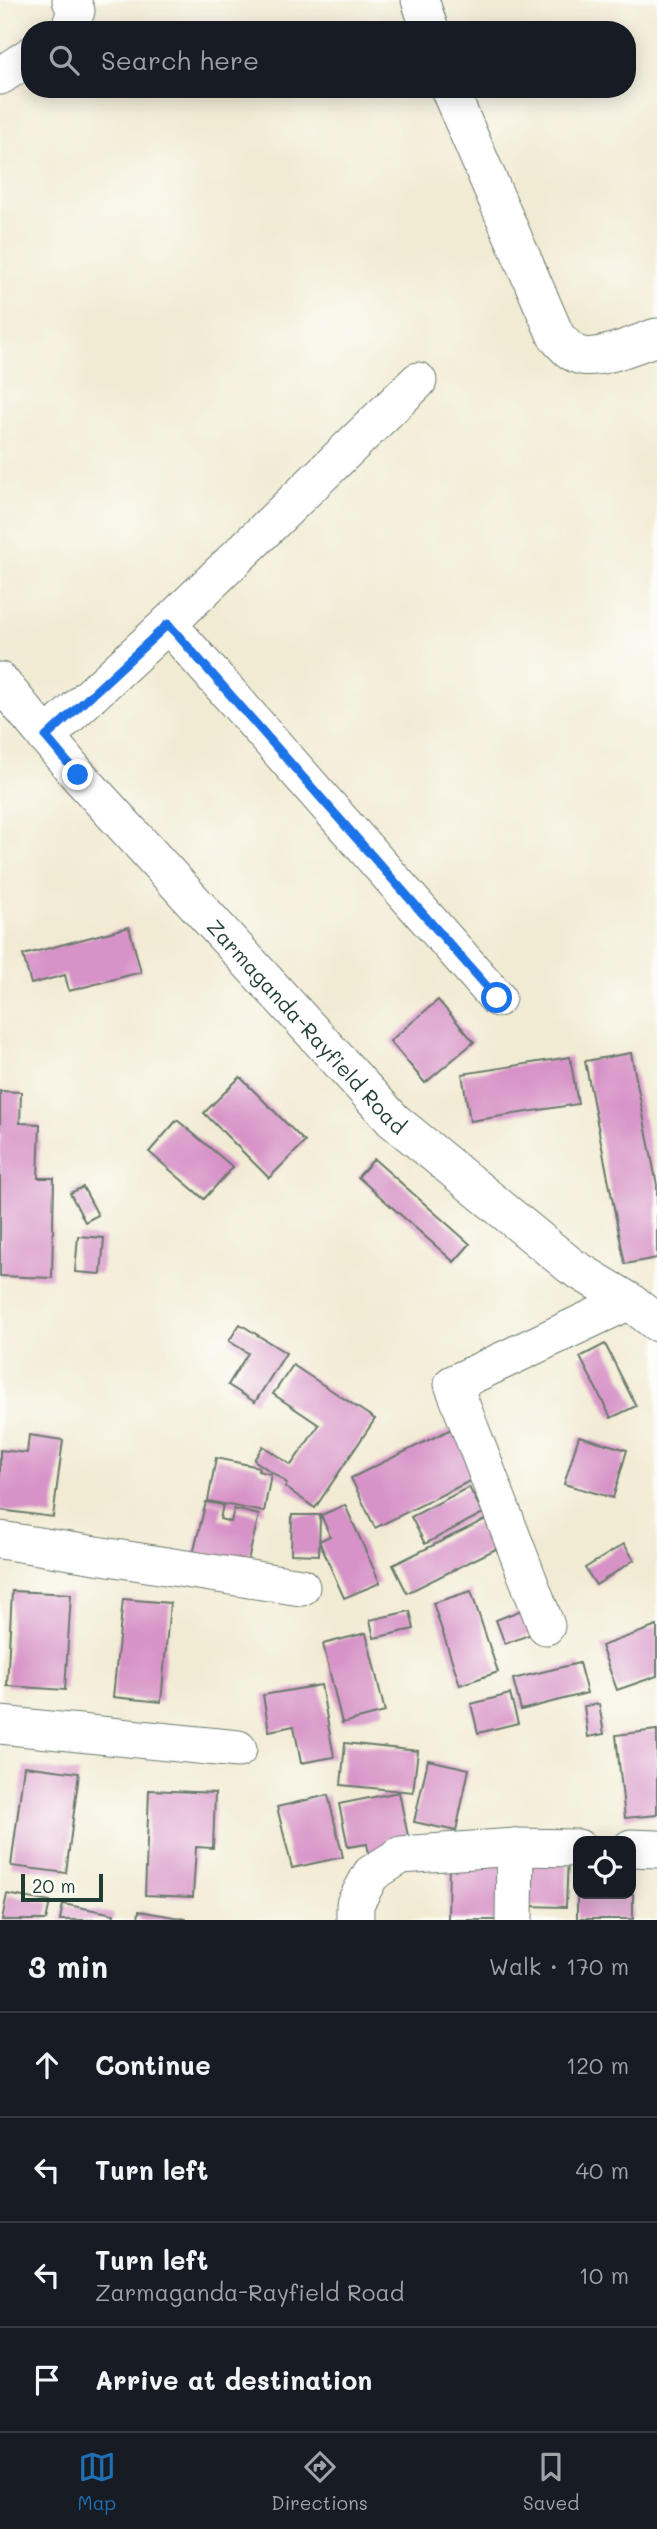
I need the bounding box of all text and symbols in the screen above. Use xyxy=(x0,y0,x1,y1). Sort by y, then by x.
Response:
search box xyxy=(21,21,636,98)
icon: search xyxy=(45,41,83,79)
text: Search here xyxy=(101,43,259,77)
route end xyxy=(62,759,93,790)
street label: Zarmaganda-Rayfield Road xyxy=(202,912,412,1139)
route start xyxy=(481,982,512,1013)
map controls xyxy=(573,1836,636,1899)
button: locate xyxy=(573,1836,636,1899)
scale bar xyxy=(21,1871,103,1903)
text: 20 m xyxy=(32,1873,76,1898)
text: 3 min xyxy=(28,1946,108,1986)
text: Walk · 170 m xyxy=(489,1951,629,1981)
icon: ahead xyxy=(28,2046,66,2084)
text: Continue xyxy=(95,2048,211,2082)
text: 120 m xyxy=(566,2050,629,2080)
icon: left xyxy=(28,2151,66,2189)
text: Turn left xyxy=(95,2153,208,2187)
text: 40 m xyxy=(576,2155,629,2185)
text: Turn left xyxy=(95,2243,208,2277)
icon: left xyxy=(28,2256,66,2294)
text: 10 m xyxy=(579,2260,629,2290)
text: Zarmaganda-Rayfield Road xyxy=(95,2277,404,2307)
icon: arrive xyxy=(28,2361,66,2399)
text: Arrive at destination xyxy=(95,2363,372,2397)
tab: Map xyxy=(78,2448,116,2515)
tab: Directions xyxy=(271,2448,368,2515)
tab: Saved xyxy=(523,2448,579,2515)

